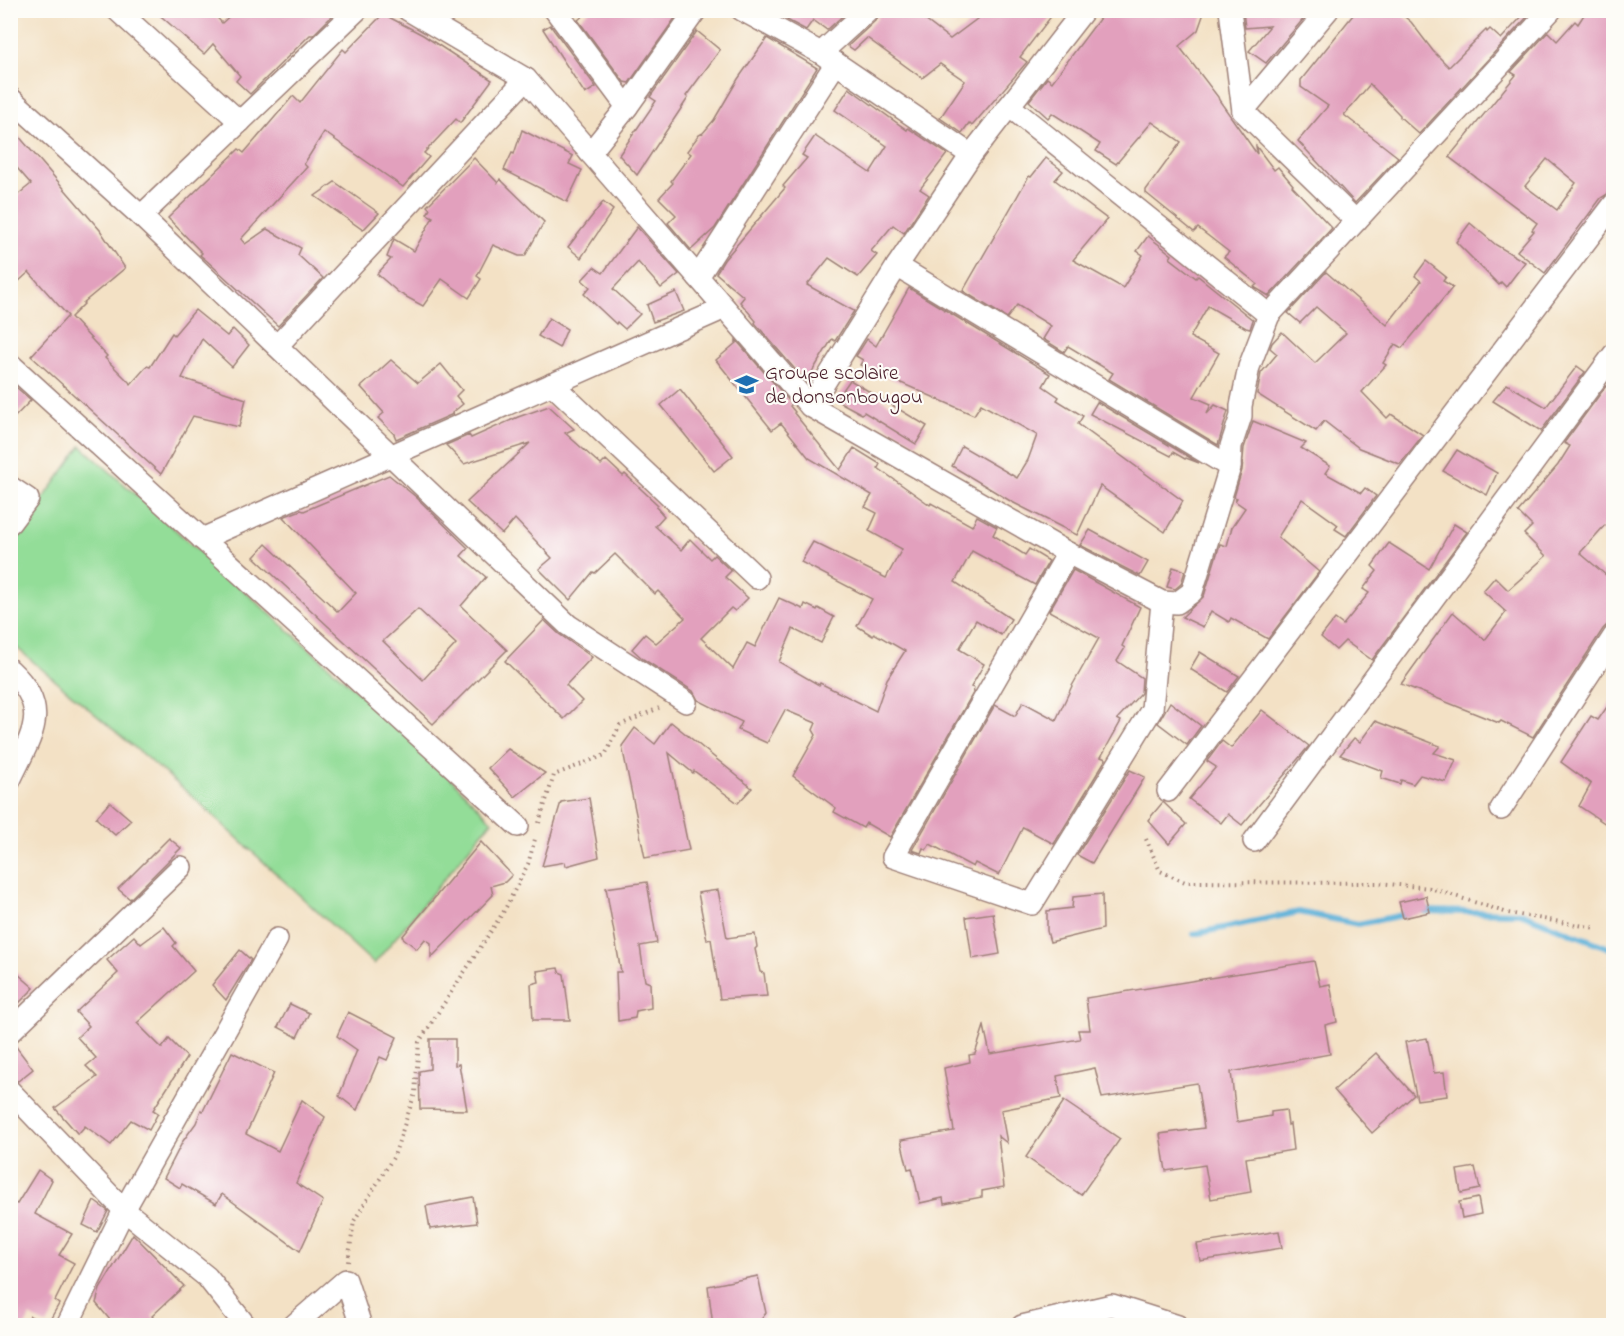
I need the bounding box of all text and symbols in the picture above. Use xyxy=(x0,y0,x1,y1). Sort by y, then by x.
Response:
place label: Groupe scolaire de donsonbougou xyxy=(765,359,923,415)
school or university icon: Groupe scolaire de donsonbougou xyxy=(734,371,760,397)

